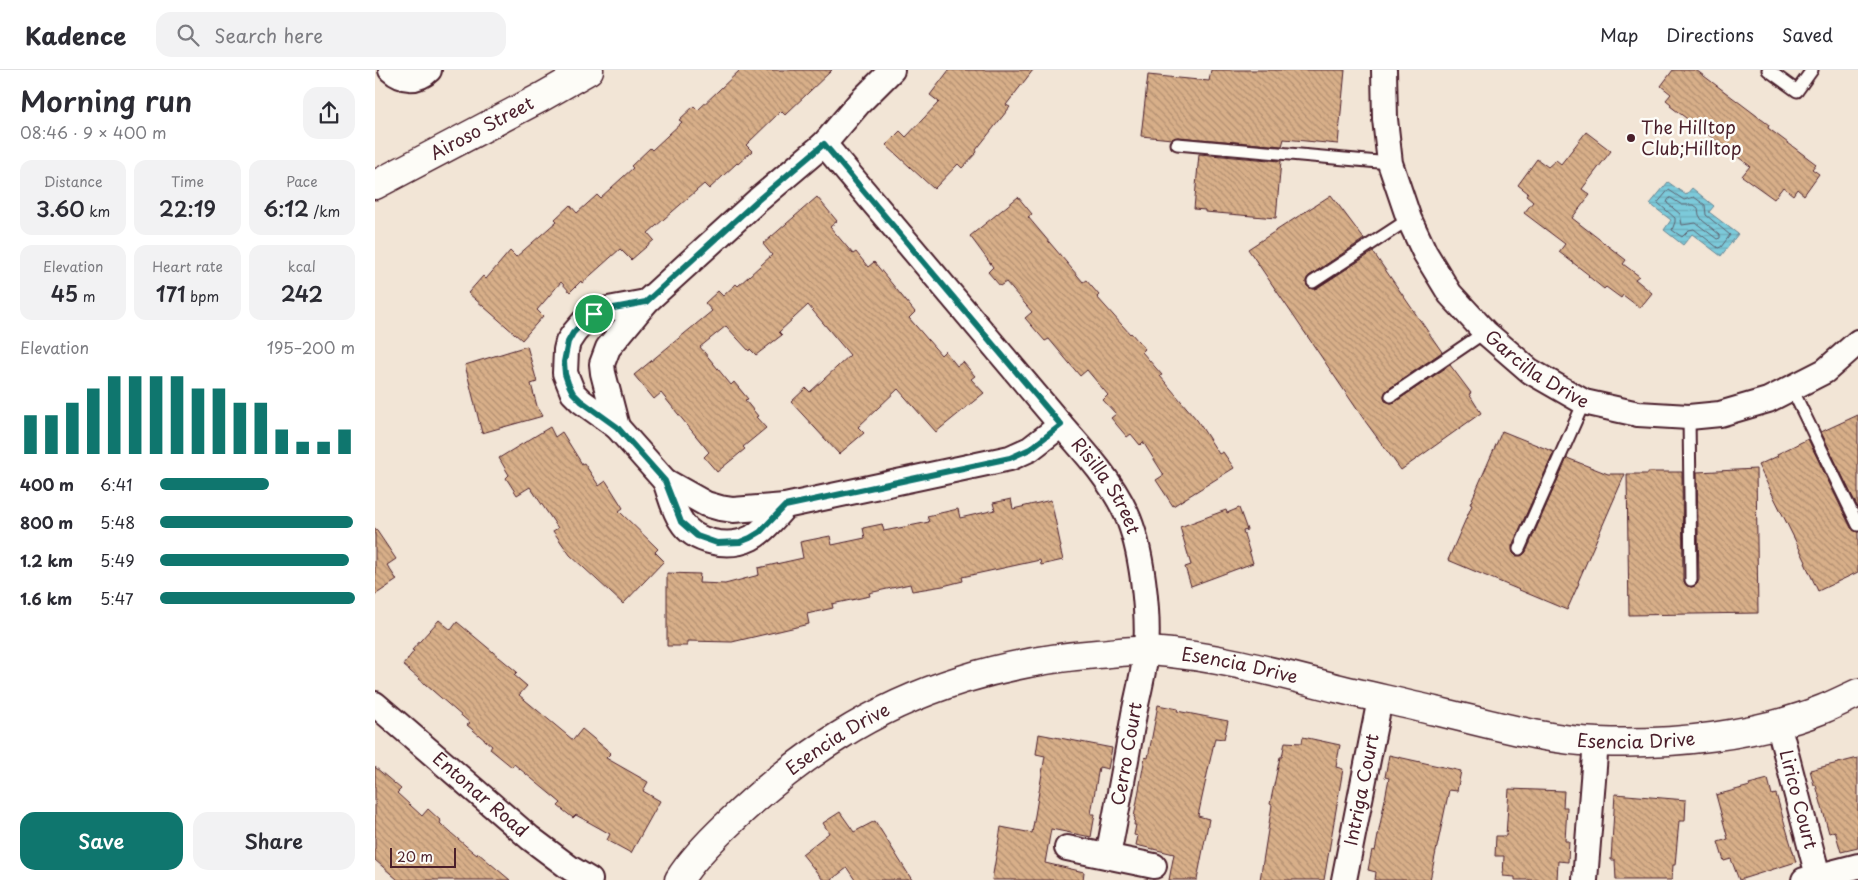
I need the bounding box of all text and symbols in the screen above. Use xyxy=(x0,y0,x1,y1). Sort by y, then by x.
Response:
search box xyxy=(156,12,506,57)
text: Kadence xyxy=(25,17,126,53)
icon: search xyxy=(174,21,202,49)
text: Search here xyxy=(214,21,323,49)
text: Map xyxy=(1600,21,1638,48)
text: Directions xyxy=(1666,21,1754,48)
text: Saved xyxy=(1782,21,1833,48)
text: Morning run xyxy=(20,79,192,122)
button: share xyxy=(303,87,355,139)
street label: Airoso Street xyxy=(425,89,538,166)
place label: The Hilltop Club;Hilltop xyxy=(1641,113,1742,161)
text: 08:46 · 9 × 400 m xyxy=(20,120,167,144)
marker: The Hilltop Club;Hilltop xyxy=(1625,132,1637,144)
text: Distance xyxy=(44,171,103,192)
text: Time xyxy=(171,171,204,192)
text: Pace xyxy=(286,171,318,192)
text: 3.60 xyxy=(36,192,85,224)
text: 22:19 xyxy=(159,192,216,224)
text: 6:12 xyxy=(263,192,309,224)
text: km xyxy=(85,201,110,222)
text: /km xyxy=(309,201,340,222)
text: Elevation xyxy=(43,256,103,277)
text: Heart rate xyxy=(152,256,223,277)
text: kcal xyxy=(288,256,316,277)
text: 45 xyxy=(51,277,78,309)
text: 171 xyxy=(156,277,186,309)
text: 242 xyxy=(281,277,323,309)
text: m xyxy=(78,286,95,307)
text: bpm xyxy=(186,286,219,307)
pin xyxy=(573,293,615,335)
icon: arrive xyxy=(580,300,608,328)
street label: Garcilla Drive xyxy=(1480,323,1595,414)
text: Elevation xyxy=(20,335,89,359)
text: 195–200 m xyxy=(267,335,355,359)
street label: Risilla Street xyxy=(1066,431,1148,537)
text: 400 m xyxy=(20,472,74,496)
text: 6:41 xyxy=(100,472,133,496)
text: 800 m xyxy=(20,510,73,534)
text: 5:48 xyxy=(100,510,135,534)
text: 1.2 km xyxy=(20,548,73,572)
text: 5:49 xyxy=(100,548,135,572)
text: 1.6 km xyxy=(20,586,72,610)
text: 5:47 xyxy=(100,586,134,610)
street label: Esencia Drive xyxy=(1180,639,1301,690)
street label: Esencia Drive xyxy=(779,695,894,781)
street label: Cerro Court xyxy=(1103,700,1148,808)
street label: Esencia Drive xyxy=(1576,724,1697,755)
street label: Intriga Court xyxy=(1336,731,1385,848)
street label: Entonar Road xyxy=(427,745,535,843)
street label: Lirico Court xyxy=(1774,747,1825,852)
button: Save xyxy=(20,812,183,870)
button: Share xyxy=(193,812,355,870)
scale bar xyxy=(390,845,456,868)
text: 20 m xyxy=(397,846,433,867)

